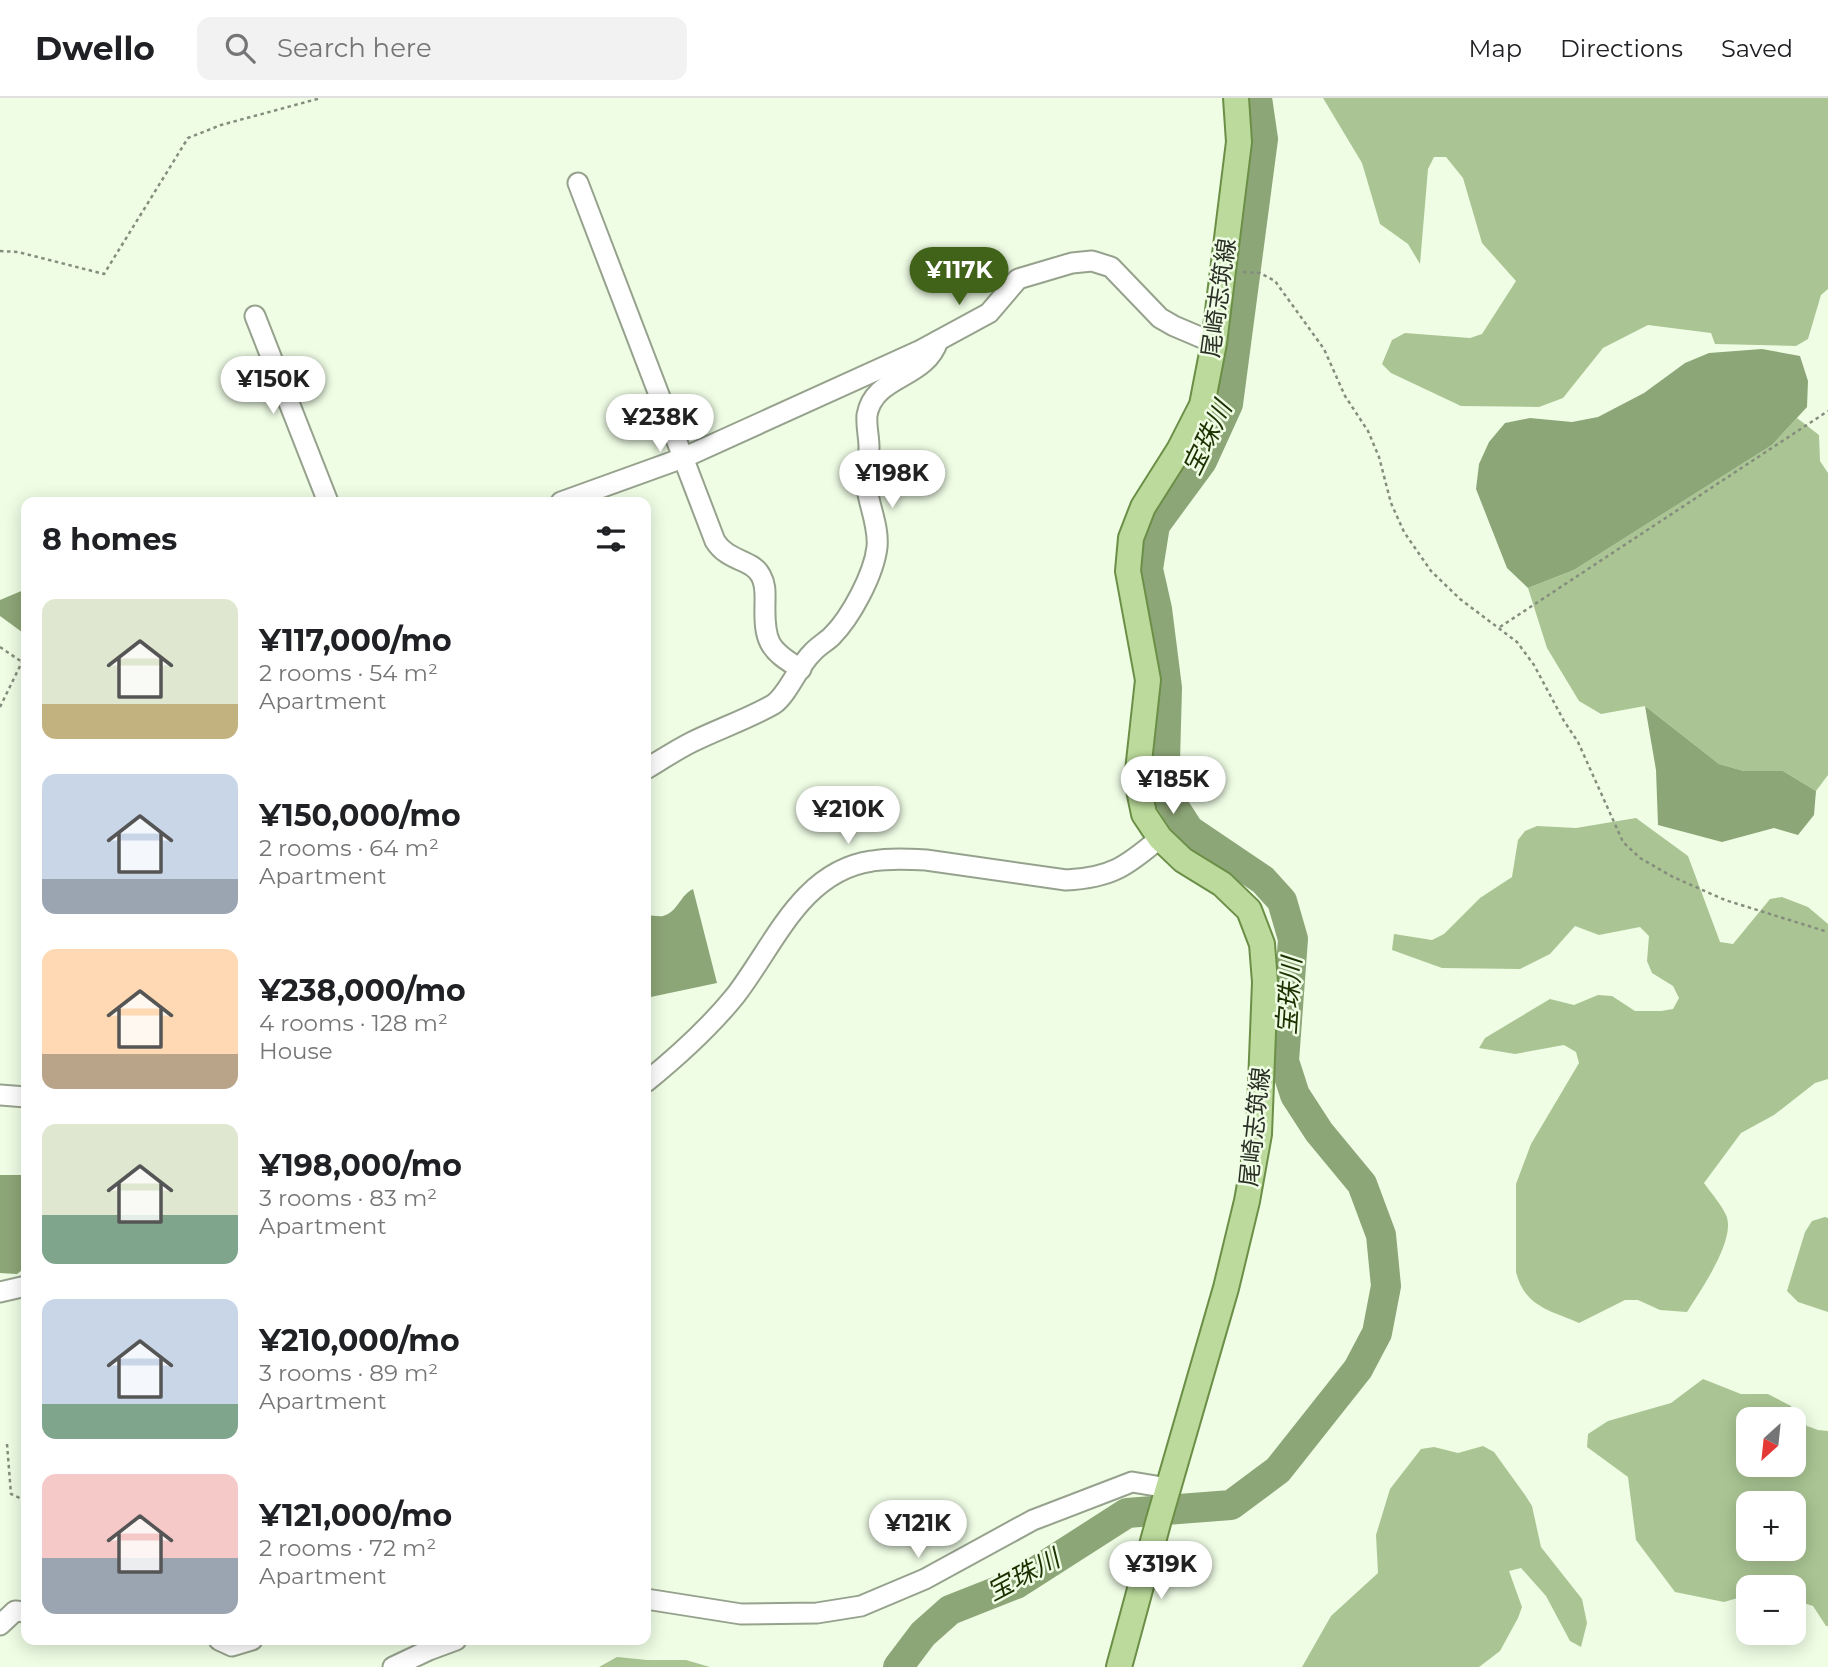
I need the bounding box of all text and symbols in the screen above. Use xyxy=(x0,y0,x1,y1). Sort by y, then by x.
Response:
search box xyxy=(197,17,687,80)
text: Dwello xyxy=(35,28,155,68)
icon: search xyxy=(221,29,259,67)
text: Search here xyxy=(277,32,432,64)
text: Map xyxy=(1469,34,1522,63)
text: Directions xyxy=(1560,34,1683,63)
text: Saved xyxy=(1721,34,1793,63)
street label: 尾崎志筑線 xyxy=(1196,236,1241,359)
pin: ¥117K xyxy=(910,248,1008,307)
text: ¥117K xyxy=(926,256,992,284)
pin: ¥150K xyxy=(224,356,322,416)
text: ¥150K xyxy=(237,365,309,393)
water label: 宝珠川 xyxy=(1176,393,1240,480)
pin: ¥238K xyxy=(611,394,709,454)
text: ¥238K xyxy=(622,403,698,431)
pin: ¥198K xyxy=(843,450,941,510)
text: ¥198K xyxy=(855,459,929,487)
icon: filters xyxy=(592,520,630,558)
text: 8 homes xyxy=(42,521,177,558)
text: ¥117,000/mo xyxy=(259,622,452,659)
icon: home xyxy=(98,627,182,711)
text: 2 rooms · 54 m² xyxy=(259,659,438,687)
text: Apartment xyxy=(259,687,387,715)
pin: ¥185K xyxy=(1124,756,1222,816)
text: ¥185K xyxy=(1137,765,1209,793)
pin: ¥210K xyxy=(799,786,897,846)
text: ¥210K xyxy=(812,795,884,823)
text: ¥150,000/mo xyxy=(259,797,461,834)
icon: home xyxy=(98,802,182,886)
text: 2 rooms · 64 m² xyxy=(259,834,439,862)
text: Apartment xyxy=(259,862,387,890)
water label: 宝珠川 xyxy=(1270,953,1308,1036)
text: ¥238,000/mo xyxy=(259,972,466,1009)
icon: home xyxy=(98,977,182,1061)
text: 4 rooms · 128 m² xyxy=(259,1009,448,1037)
text: House xyxy=(259,1037,333,1065)
street label: 尾崎志筑線 xyxy=(1234,1066,1275,1188)
text: ¥198,000/mo xyxy=(259,1147,462,1184)
icon: home xyxy=(98,1152,182,1236)
text: 3 rooms · 83 m² xyxy=(259,1184,437,1212)
text: Apartment xyxy=(259,1212,387,1240)
text: ¥210,000/mo xyxy=(259,1322,460,1359)
icon: home xyxy=(98,1327,182,1411)
text: 3 rooms · 89 m² xyxy=(259,1359,438,1387)
text: Apartment xyxy=(259,1387,387,1415)
north arrow xyxy=(1736,1407,1806,1477)
map controls xyxy=(1736,1407,1806,1645)
button: + xyxy=(1736,1491,1806,1561)
text: ¥121,000/mo xyxy=(259,1497,452,1534)
pin: ¥121K xyxy=(869,1500,967,1560)
icon: home xyxy=(98,1502,182,1586)
text: ¥121K xyxy=(885,1509,951,1537)
text: 2 rooms · 72 m² xyxy=(259,1534,436,1562)
water label: 宝珠川 xyxy=(981,1541,1068,1607)
pin: ¥319K xyxy=(1112,1542,1210,1601)
text: ¥319K xyxy=(1125,1550,1197,1578)
text: Apartment xyxy=(259,1562,387,1590)
button: − xyxy=(1736,1575,1806,1645)

